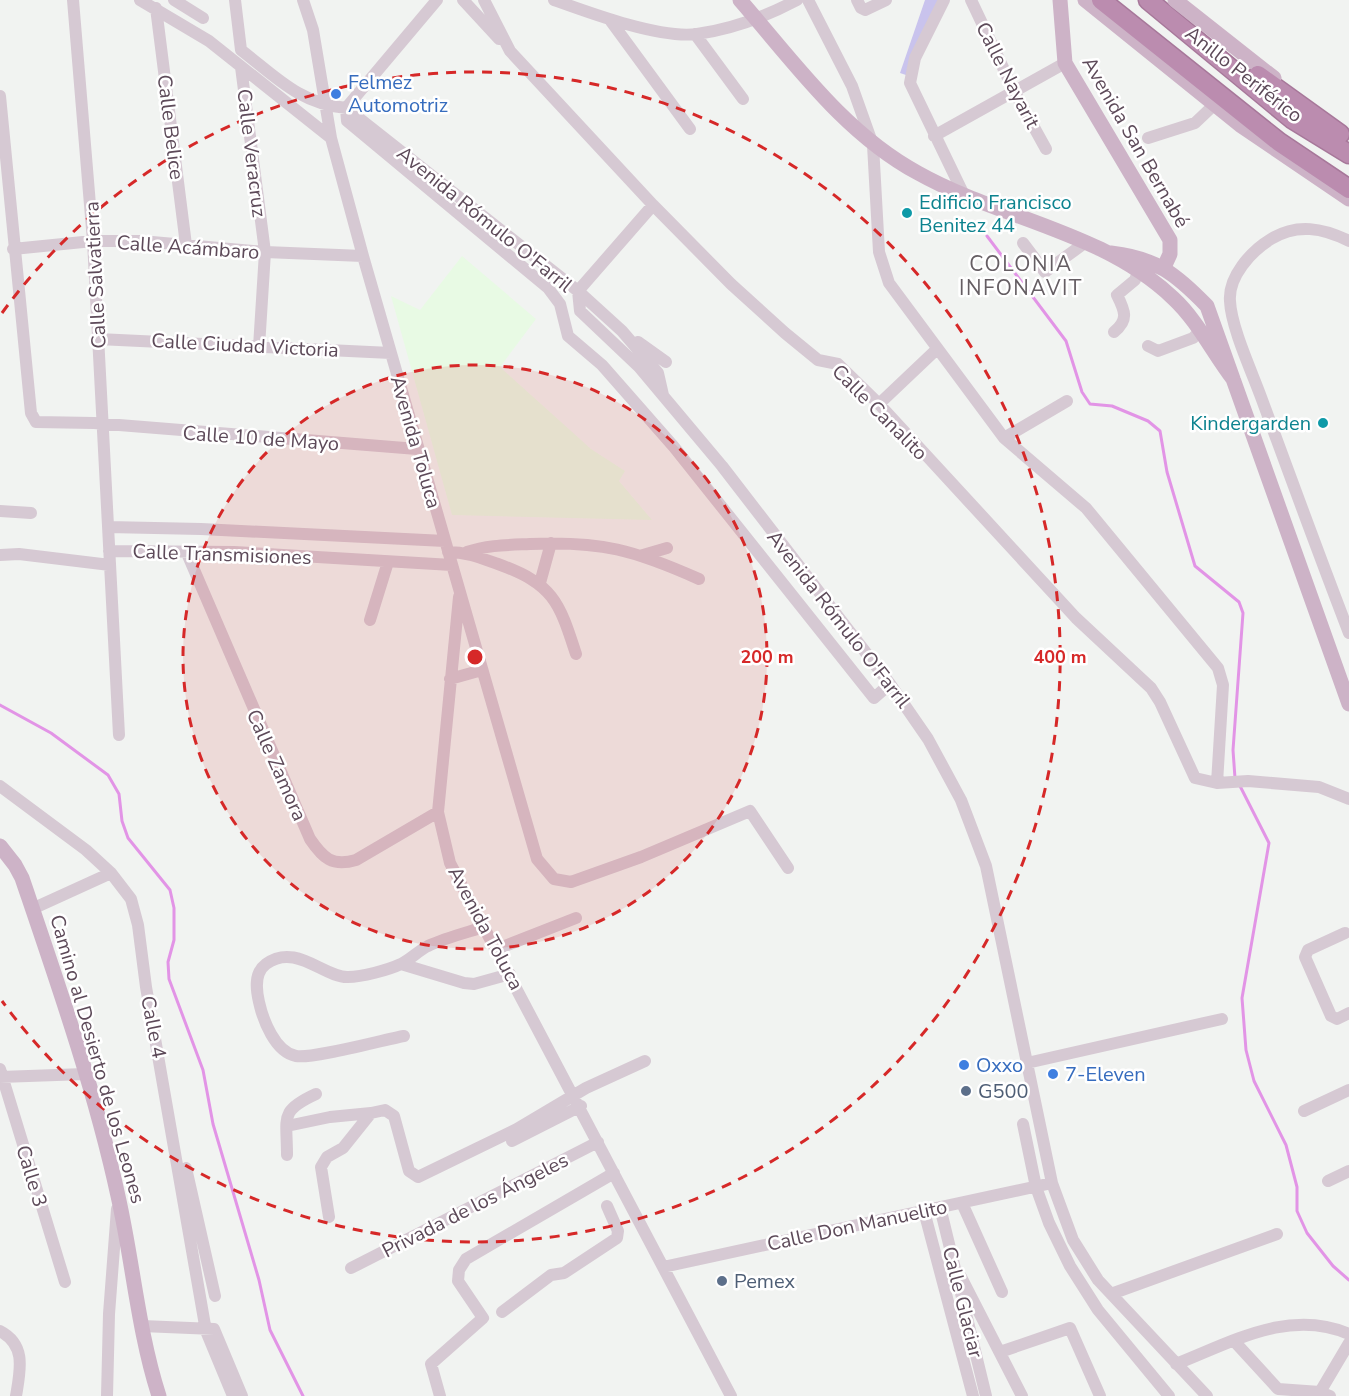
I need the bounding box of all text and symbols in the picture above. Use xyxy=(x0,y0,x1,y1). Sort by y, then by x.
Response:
street label: Calle Nayarit xyxy=(969,17,1046,134)
street label: Anillo Periférico xyxy=(1179,20,1308,129)
street label: Avenida San Bernabé xyxy=(1076,52,1196,233)
place label: Felmez Automotriz xyxy=(348,69,448,119)
street label: Calle Belice xyxy=(151,73,190,181)
street label: Calle Veracruz xyxy=(230,87,273,219)
marker: Felmez Automotriz xyxy=(329,87,343,101)
street label: Avenida Rómulo O'Farril xyxy=(391,140,578,299)
place label: Edificio Francisco Benitez 44 xyxy=(919,189,1072,239)
street label: Calle Salvatierra xyxy=(78,201,113,349)
marker: Edificio Francisco Benitez 44 xyxy=(900,206,914,220)
street label: Calle Acámbaro xyxy=(116,229,260,266)
district label: COLONIA INFONAVIT xyxy=(959,250,1083,302)
street label: Calle Ciudad Victoria xyxy=(151,327,339,364)
street label: Calle Canalito xyxy=(826,358,934,466)
street label: Avenida Toluca xyxy=(384,373,447,512)
place label: Kindergarden xyxy=(1190,410,1311,437)
marker: Kindergarden xyxy=(1316,416,1330,430)
street label: Calle 10 de Mayo xyxy=(182,420,340,457)
street label: Avenida Rómulo O'Farril xyxy=(761,525,917,714)
street label: Calle Transmisiones xyxy=(132,538,312,571)
text: 200 m xyxy=(740,645,794,669)
text: 400 m xyxy=(1033,645,1087,669)
centre of rings xyxy=(465,647,485,667)
street label: Calle Zamora xyxy=(240,705,313,825)
street label: Avenida Toluca xyxy=(442,862,530,995)
street label: Camino al Desierto de los Leones xyxy=(43,912,152,1207)
street label: Calle 4 xyxy=(134,993,173,1061)
place label: Oxxo xyxy=(976,1052,1023,1079)
marker: Oxxo xyxy=(957,1058,971,1072)
place label: 7-Eleven xyxy=(1065,1061,1146,1088)
marker: 7-Eleven xyxy=(1046,1067,1060,1081)
place label: G500 xyxy=(978,1078,1029,1105)
marker: G500 xyxy=(959,1084,973,1098)
street label: Calle 3 xyxy=(9,1142,54,1210)
street label: Privada de los Ángeles xyxy=(377,1147,573,1264)
street label: Calle Don Manuelito xyxy=(765,1193,950,1258)
street label: Calle Glaciar xyxy=(936,1244,989,1361)
place label: Pemex xyxy=(734,1268,796,1295)
marker: Pemex xyxy=(715,1274,729,1288)

